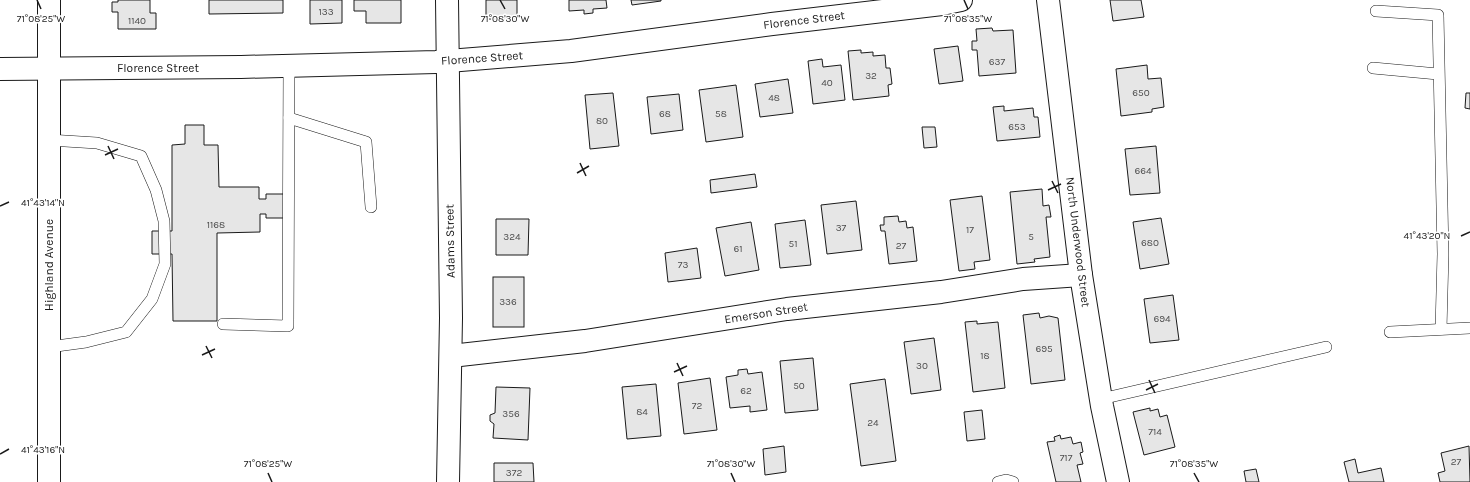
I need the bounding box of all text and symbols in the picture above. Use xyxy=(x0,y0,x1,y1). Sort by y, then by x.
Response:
house number: 133 xyxy=(318,6,334,18)
street label: Florence Street xyxy=(762,8,846,32)
text: 71°08'25"W xyxy=(17,13,65,25)
text: 71°08'30"W xyxy=(481,13,529,25)
text: 71°08'35"W xyxy=(944,13,992,25)
house number: 1140 xyxy=(128,15,146,27)
street label: Florence Street xyxy=(441,48,524,68)
house number: 637 xyxy=(989,56,1005,68)
street label: Florence Street xyxy=(117,61,200,75)
house number: 32 xyxy=(865,70,877,82)
house number: 40 xyxy=(821,77,833,89)
house number: 650 xyxy=(1132,87,1150,99)
house number: 48 xyxy=(768,92,780,104)
house number: 68 xyxy=(659,108,671,120)
house number: 58 xyxy=(715,108,727,120)
house number: 80 xyxy=(596,115,608,127)
house number: 653 xyxy=(1008,121,1026,133)
house number: 664 xyxy=(1134,165,1152,177)
street label: North Underwood Street xyxy=(1063,176,1093,308)
text: 41°43'14"N xyxy=(21,197,65,209)
street label: Adams Street xyxy=(442,203,458,278)
street label: Highland Avenue xyxy=(42,219,56,311)
house number: 1168 xyxy=(207,219,225,231)
house number: 37 xyxy=(836,222,847,234)
house number: 17 xyxy=(966,224,974,236)
text: 41°43'20"N xyxy=(1404,230,1450,242)
house number: 324 xyxy=(503,231,521,243)
house number: 5 xyxy=(1028,231,1034,243)
house number: 680 xyxy=(1141,237,1159,249)
house number: 51 xyxy=(789,238,797,250)
house number: 27 xyxy=(896,240,907,252)
house number: 61 xyxy=(733,243,743,255)
house number: 73 xyxy=(678,259,688,271)
house number: 336 xyxy=(499,296,517,308)
street label: Emerson Street xyxy=(723,299,809,327)
house number: 694 xyxy=(1153,313,1171,325)
house number: 695 xyxy=(1035,343,1053,355)
house number: 18 xyxy=(980,350,990,362)
house number: 30 xyxy=(916,360,928,372)
house number: 50 xyxy=(793,380,805,392)
house number: 62 xyxy=(740,385,752,397)
house number: 72 xyxy=(692,400,702,412)
house number: 84 xyxy=(636,406,648,418)
house number: 356 xyxy=(502,408,520,420)
house number: 24 xyxy=(867,417,879,429)
house number: 714 xyxy=(1148,426,1162,438)
text: 41°43'16"N xyxy=(21,444,65,456)
house number: 717 xyxy=(1060,452,1073,464)
house number: 27 xyxy=(1451,456,1462,468)
text: 71°08'25"W xyxy=(244,458,292,470)
text: 71°08'30"W xyxy=(707,458,755,470)
text: 71°08'35"W xyxy=(1170,458,1218,470)
house number: 372 xyxy=(506,467,522,479)

